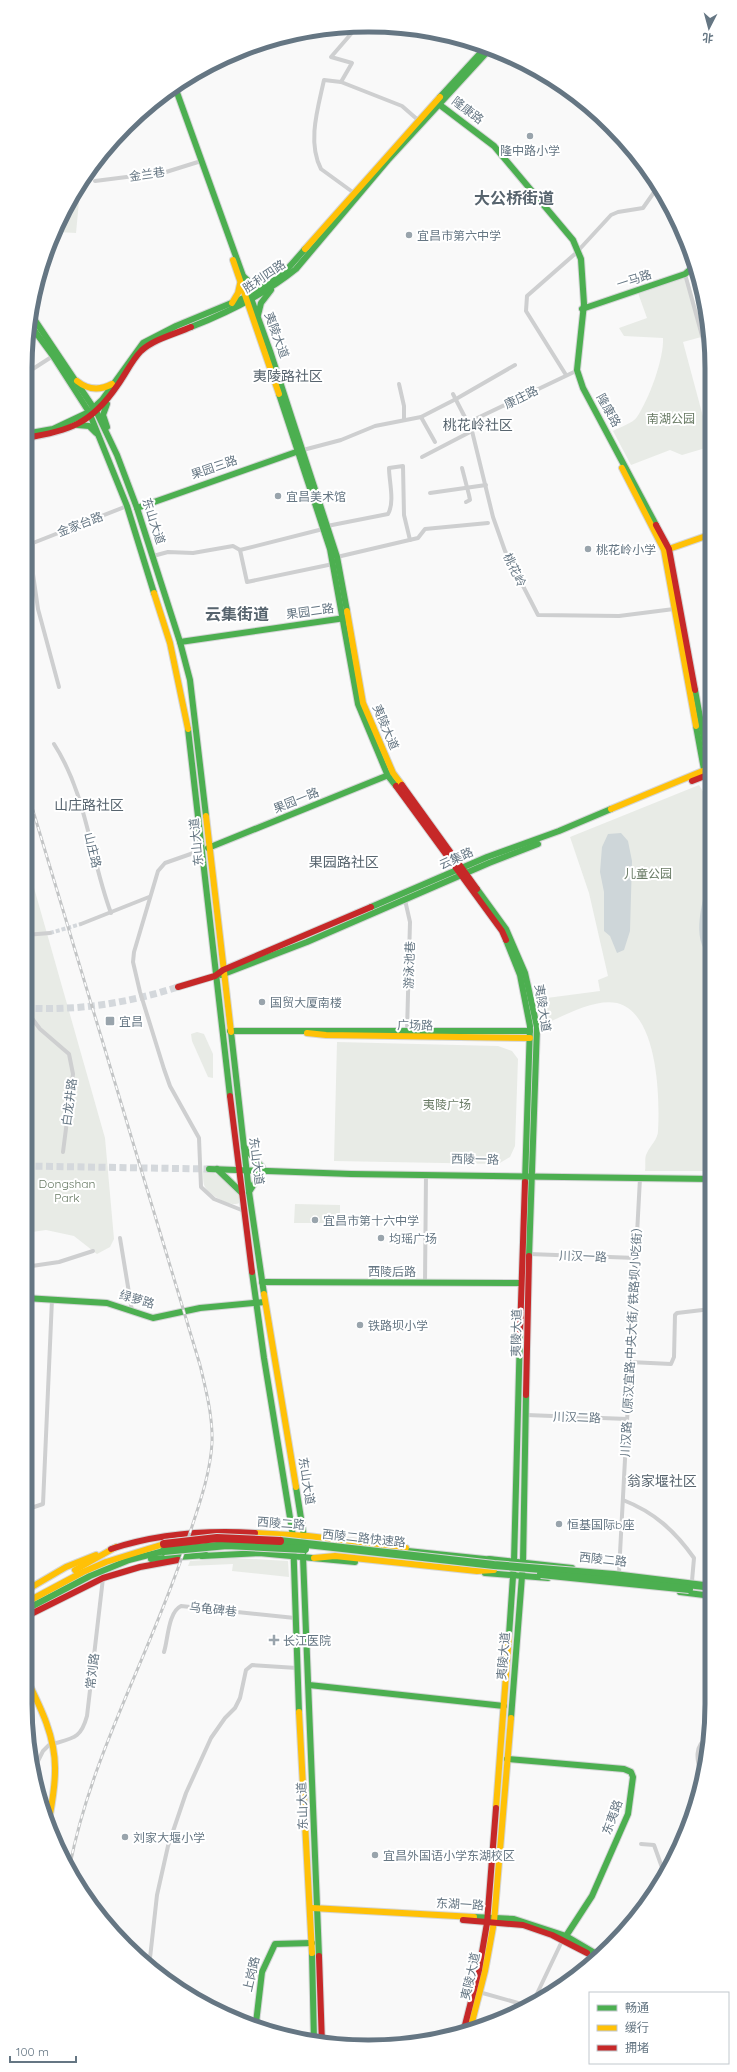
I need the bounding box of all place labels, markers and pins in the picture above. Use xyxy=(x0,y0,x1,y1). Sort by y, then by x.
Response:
marker: 隆中路小学 xyxy=(525,131,535,141)
place label: 隆中路小学 xyxy=(500,143,560,158)
place label: 宜昌市第六中学 xyxy=(417,228,501,243)
marker: 宜昌市第六中学 xyxy=(404,230,414,240)
place label: 宜昌美术馆 xyxy=(286,489,346,504)
marker: 宜昌美术馆 xyxy=(273,491,283,501)
place label: 桃花岭小学 xyxy=(596,542,656,557)
marker: 桃花岭小学 xyxy=(583,544,593,554)
place label: 国贸大厦南楼 xyxy=(270,995,342,1010)
marker: 国贸大厦南楼 xyxy=(257,997,267,1007)
place label: 宜昌 xyxy=(119,1014,143,1029)
marker: 宜昌 xyxy=(104,1015,116,1027)
place label: 宜昌市第十六中学 xyxy=(323,1213,419,1228)
marker: 宜昌市第十六中学 xyxy=(310,1215,320,1225)
place label: 均瑶广场 xyxy=(389,1231,437,1246)
marker: 均瑶广场 xyxy=(376,1233,386,1243)
place label: 铁路坝小学 xyxy=(368,1318,428,1333)
marker: 铁路坝小学 xyxy=(355,1320,365,1330)
place label: 恒基国际b座 xyxy=(567,1517,634,1532)
marker: 恒基国际b座 xyxy=(554,1519,564,1529)
place label: 长江医院 xyxy=(283,1633,331,1648)
marker: 长江医院 xyxy=(268,1634,280,1646)
place label: 刘家大堰小学 xyxy=(133,1830,205,1845)
marker: 刘家大堰小学 xyxy=(120,1832,130,1842)
place label: 宜昌外国语小学东湖校区 xyxy=(383,1848,515,1863)
marker: 宜昌外国语小学东湖校区 xyxy=(370,1850,380,1860)

